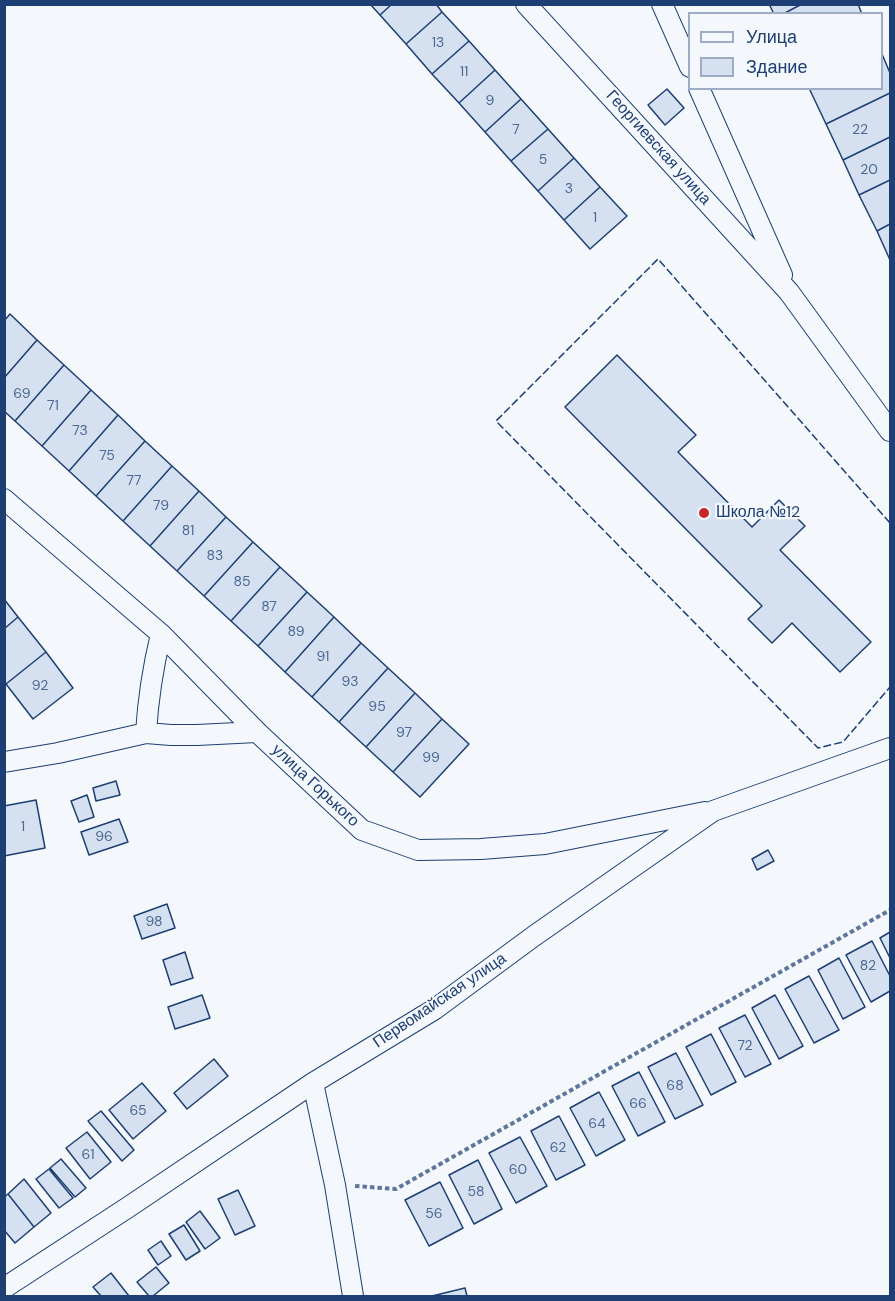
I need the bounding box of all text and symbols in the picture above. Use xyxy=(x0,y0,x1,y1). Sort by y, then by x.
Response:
legend xyxy=(688,12,883,90)
text: Улица xyxy=(746,25,797,49)
house number: 13 xyxy=(432,35,444,51)
text: Здание xyxy=(746,55,807,79)
house number: 11 xyxy=(460,64,468,80)
street label: Георгиевская улица xyxy=(602,87,714,209)
house number: 9 xyxy=(486,93,494,109)
house number: 7 xyxy=(512,122,520,138)
house number: 22 xyxy=(852,122,868,138)
house number: 5 xyxy=(539,152,547,168)
house number: 20 xyxy=(860,162,878,178)
house number: 3 xyxy=(565,181,573,197)
house number: 1 xyxy=(593,210,597,226)
house number: 69 xyxy=(13,386,31,402)
house number: 71 xyxy=(47,398,59,414)
house number: 73 xyxy=(72,423,88,439)
house number: 75 xyxy=(99,448,115,464)
house number: 77 xyxy=(127,473,141,489)
house number: 79 xyxy=(153,498,169,514)
place label: Школа №12 xyxy=(716,503,800,523)
marker: Школа №12 xyxy=(697,506,711,520)
house number: 81 xyxy=(182,523,194,539)
house number: 83 xyxy=(207,548,223,564)
house number: 85 xyxy=(233,574,251,590)
house number: 87 xyxy=(261,599,277,615)
house number: 89 xyxy=(288,624,304,640)
house number: 91 xyxy=(317,649,329,665)
house number: 93 xyxy=(342,674,358,690)
house number: 92 xyxy=(32,678,48,694)
house number: 95 xyxy=(368,699,386,715)
house number: 97 xyxy=(396,725,412,741)
street label: улица Горького xyxy=(267,741,363,831)
house number: 99 xyxy=(422,750,440,766)
house number: 1 xyxy=(21,819,25,835)
house number: 96 xyxy=(95,829,113,845)
house number: 98 xyxy=(145,914,163,930)
street label: Первомайская улица xyxy=(370,949,510,1053)
house number: 82 xyxy=(860,958,876,974)
house number: 72 xyxy=(737,1038,753,1054)
house number: 68 xyxy=(666,1078,684,1094)
house number: 66 xyxy=(629,1096,647,1112)
house number: 65 xyxy=(129,1103,147,1119)
house number: 64 xyxy=(588,1116,606,1132)
house number: 62 xyxy=(550,1140,566,1156)
house number: 61 xyxy=(81,1147,95,1163)
house number: 60 xyxy=(509,1162,527,1178)
house number: 58 xyxy=(467,1184,485,1200)
house number: 56 xyxy=(425,1206,443,1222)

